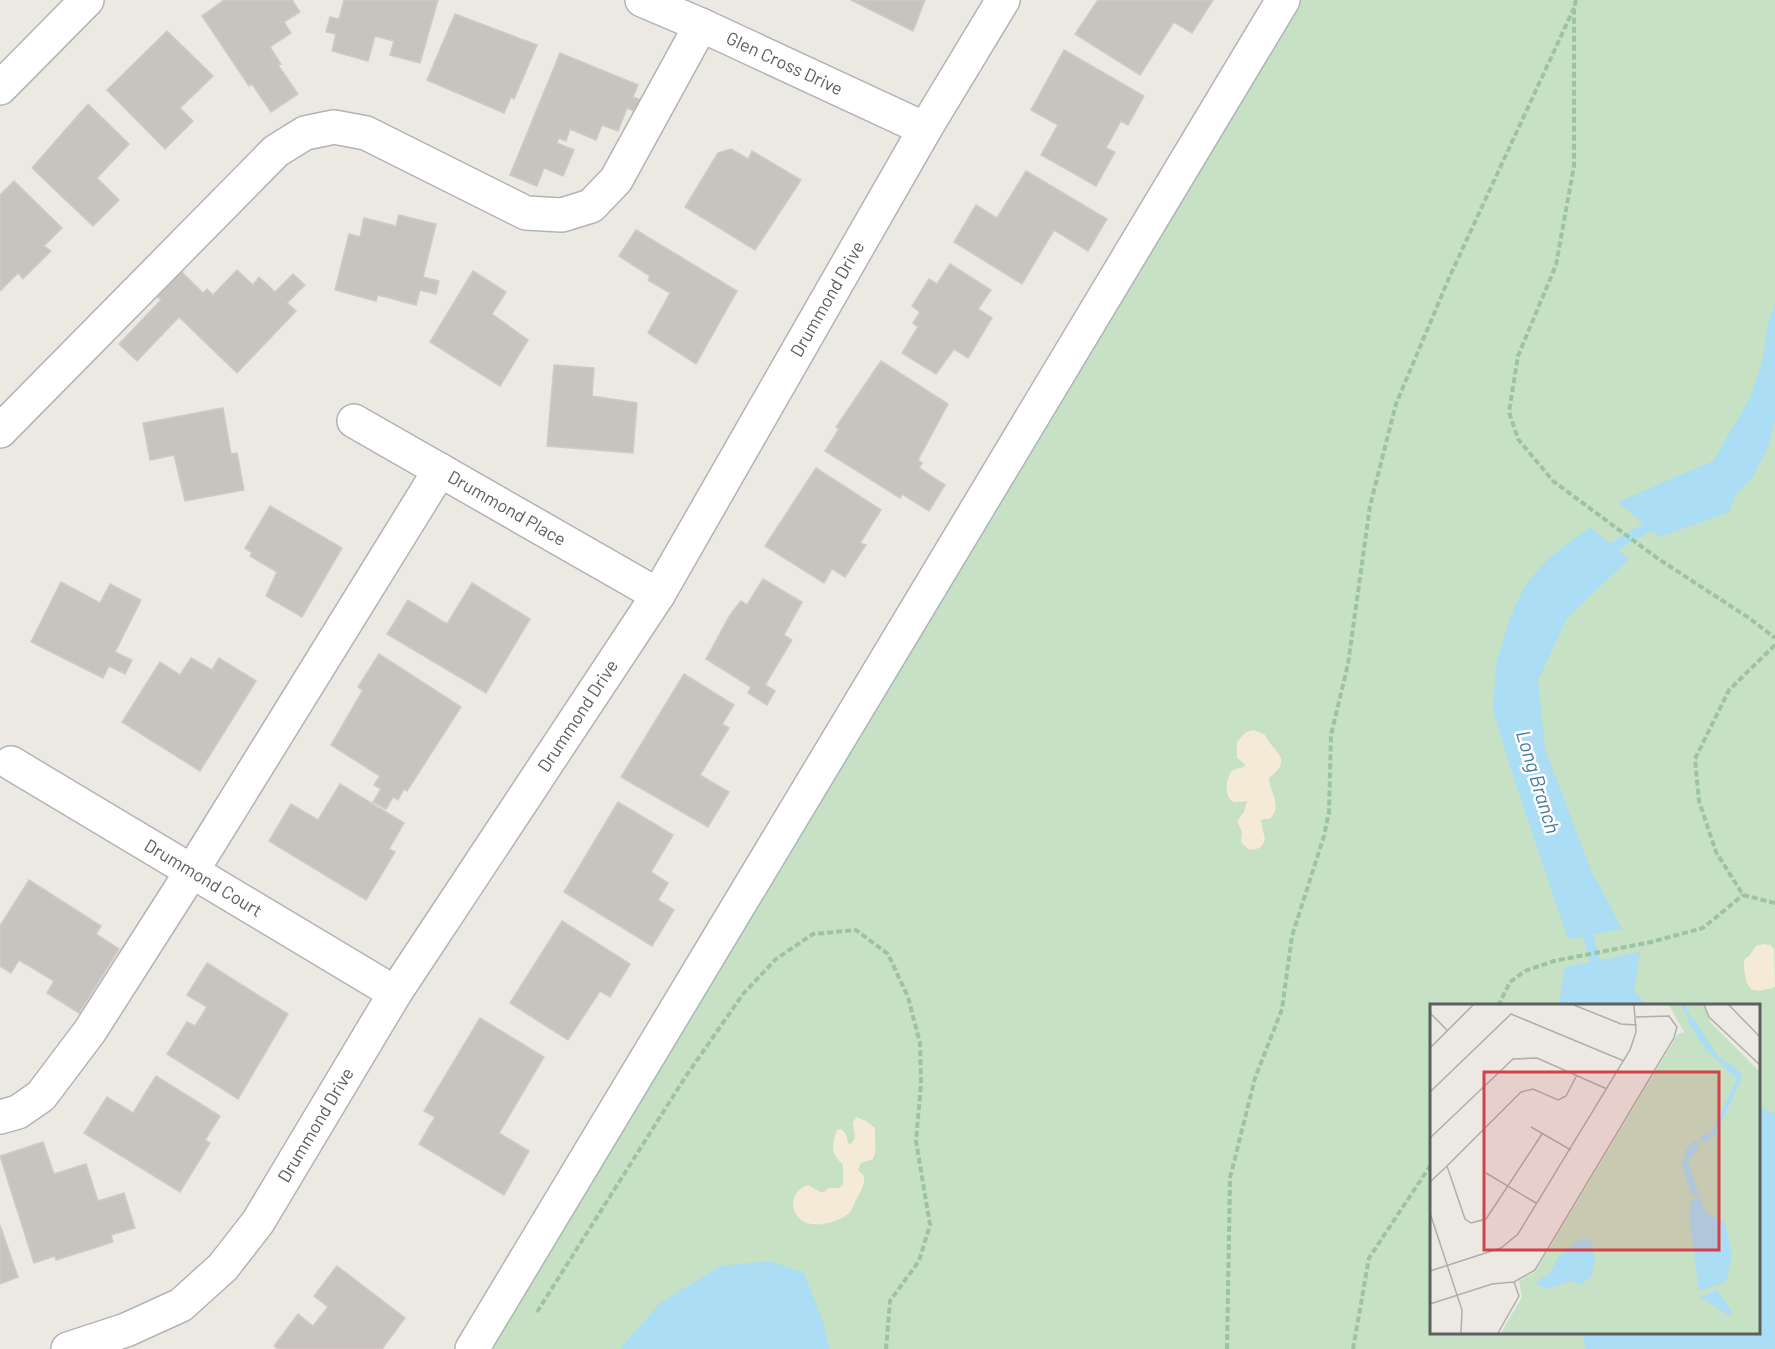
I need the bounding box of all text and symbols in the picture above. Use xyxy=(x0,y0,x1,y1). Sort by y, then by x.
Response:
street label: Glen Cross Drive xyxy=(723,26,847,99)
street label: Drummond Drive xyxy=(785,237,869,360)
street label: Drummond Place xyxy=(444,465,570,550)
street label: Drummond Drive xyxy=(532,655,622,776)
water label: Long Branch xyxy=(1512,727,1566,836)
street label: Drummond Court xyxy=(141,833,267,921)
inset map xyxy=(1430,1004,1760,1334)
street label: Drummond Drive xyxy=(272,1063,358,1186)

